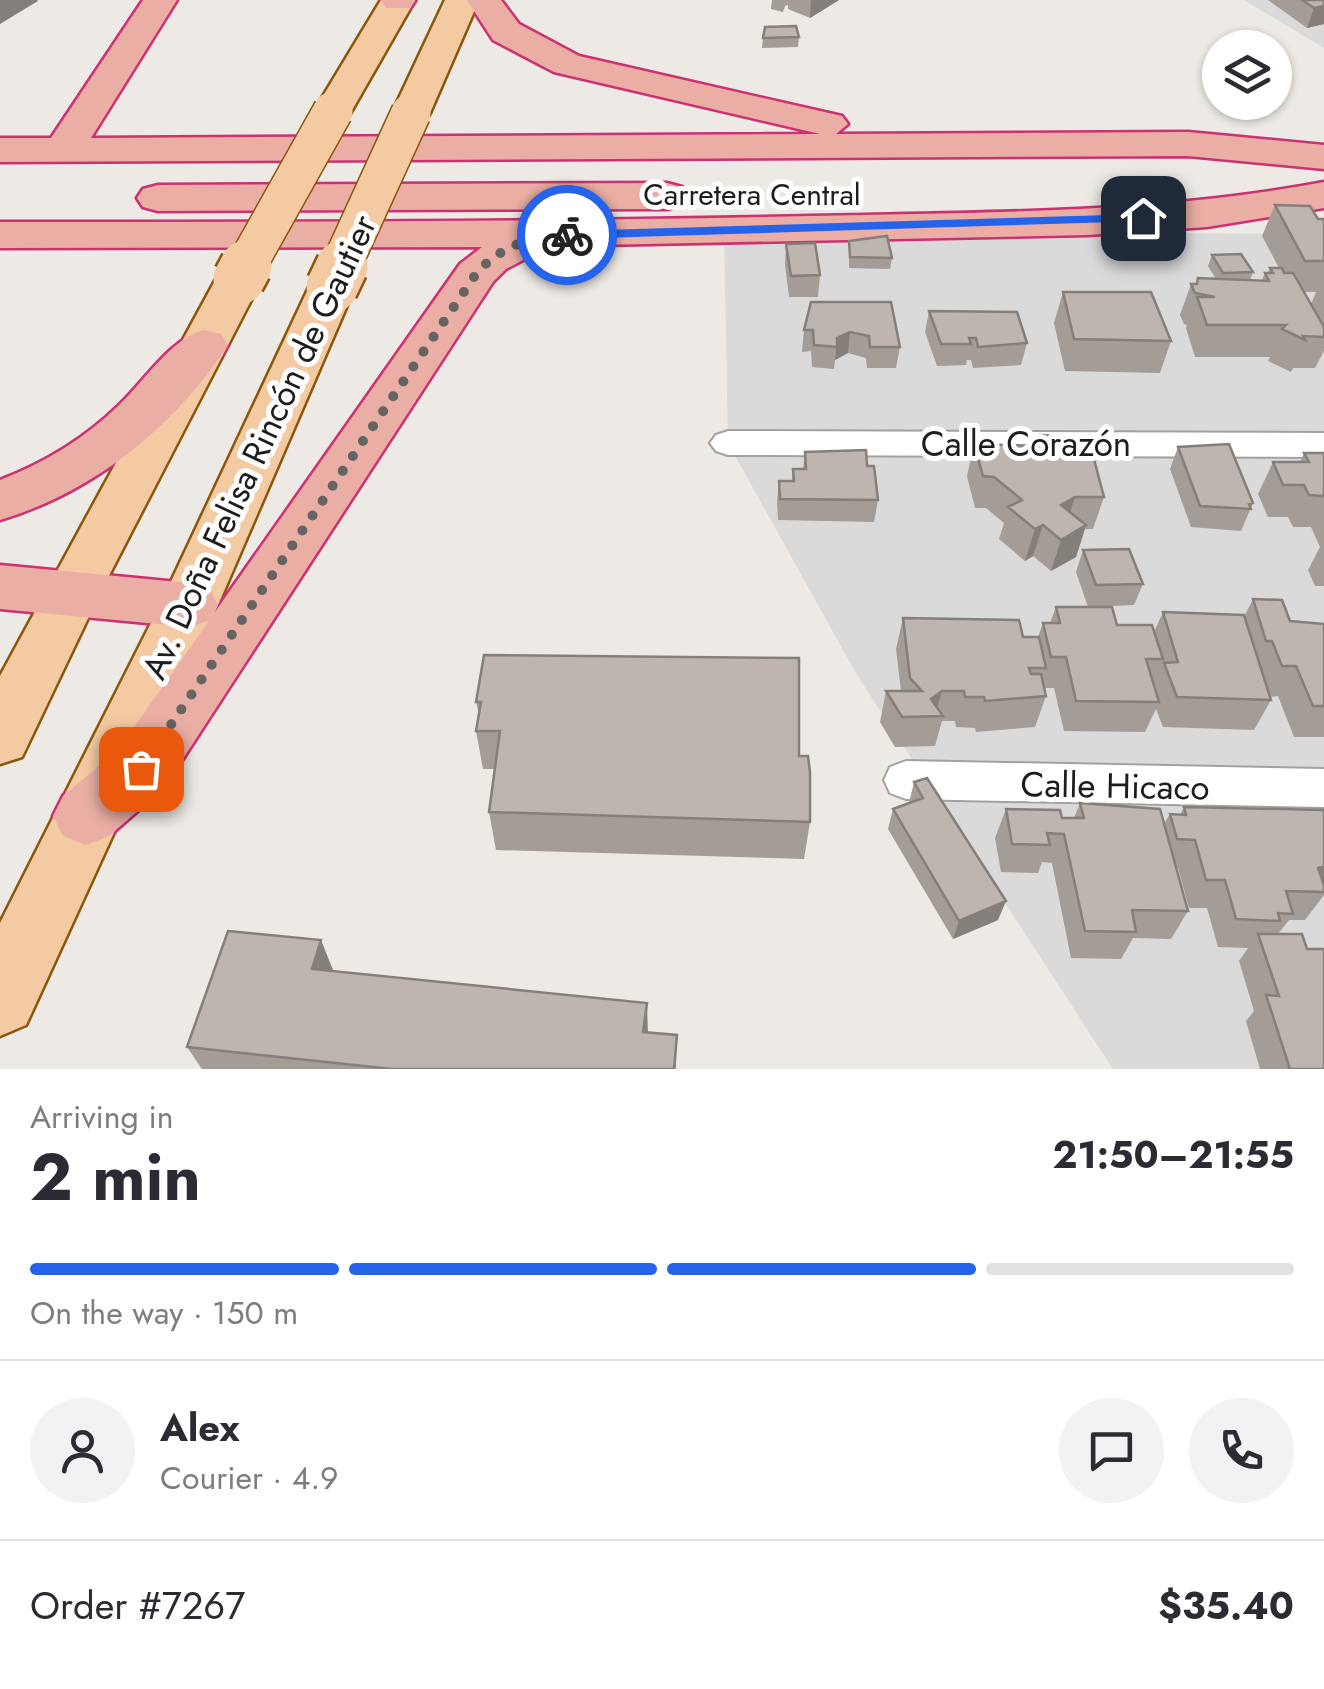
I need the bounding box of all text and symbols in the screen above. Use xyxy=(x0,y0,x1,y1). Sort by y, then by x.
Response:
map controls xyxy=(1202,30,1292,120)
button: layers xyxy=(1202,30,1292,120)
street label: Carretera Central xyxy=(643,173,861,216)
pin xyxy=(1101,176,1186,261)
courier xyxy=(517,185,617,285)
icon: home xyxy=(1116,191,1171,246)
street label: Av. Doña Felisa Rincón de Gautier xyxy=(129,206,389,688)
icon: bike xyxy=(540,208,595,263)
street label: Calle Corazón xyxy=(921,419,1131,469)
pin xyxy=(99,727,184,812)
icon: bag xyxy=(114,742,169,797)
street label: Calle Hicaco xyxy=(1020,759,1210,813)
text: Arriving in xyxy=(30,1094,174,1140)
text: 21:50–21:55 xyxy=(1053,1127,1294,1182)
text: 2 min xyxy=(30,1130,201,1224)
text: On the way · 150 m xyxy=(30,1290,298,1336)
button: person xyxy=(30,1398,135,1503)
button: chat xyxy=(1059,1398,1164,1503)
button: phone xyxy=(1189,1398,1294,1503)
text: Alex xyxy=(160,1400,240,1455)
text: Courier · 4.9 xyxy=(160,1455,338,1501)
text: Order #7267 xyxy=(30,1578,245,1633)
text: $35.40 xyxy=(1158,1578,1294,1633)

